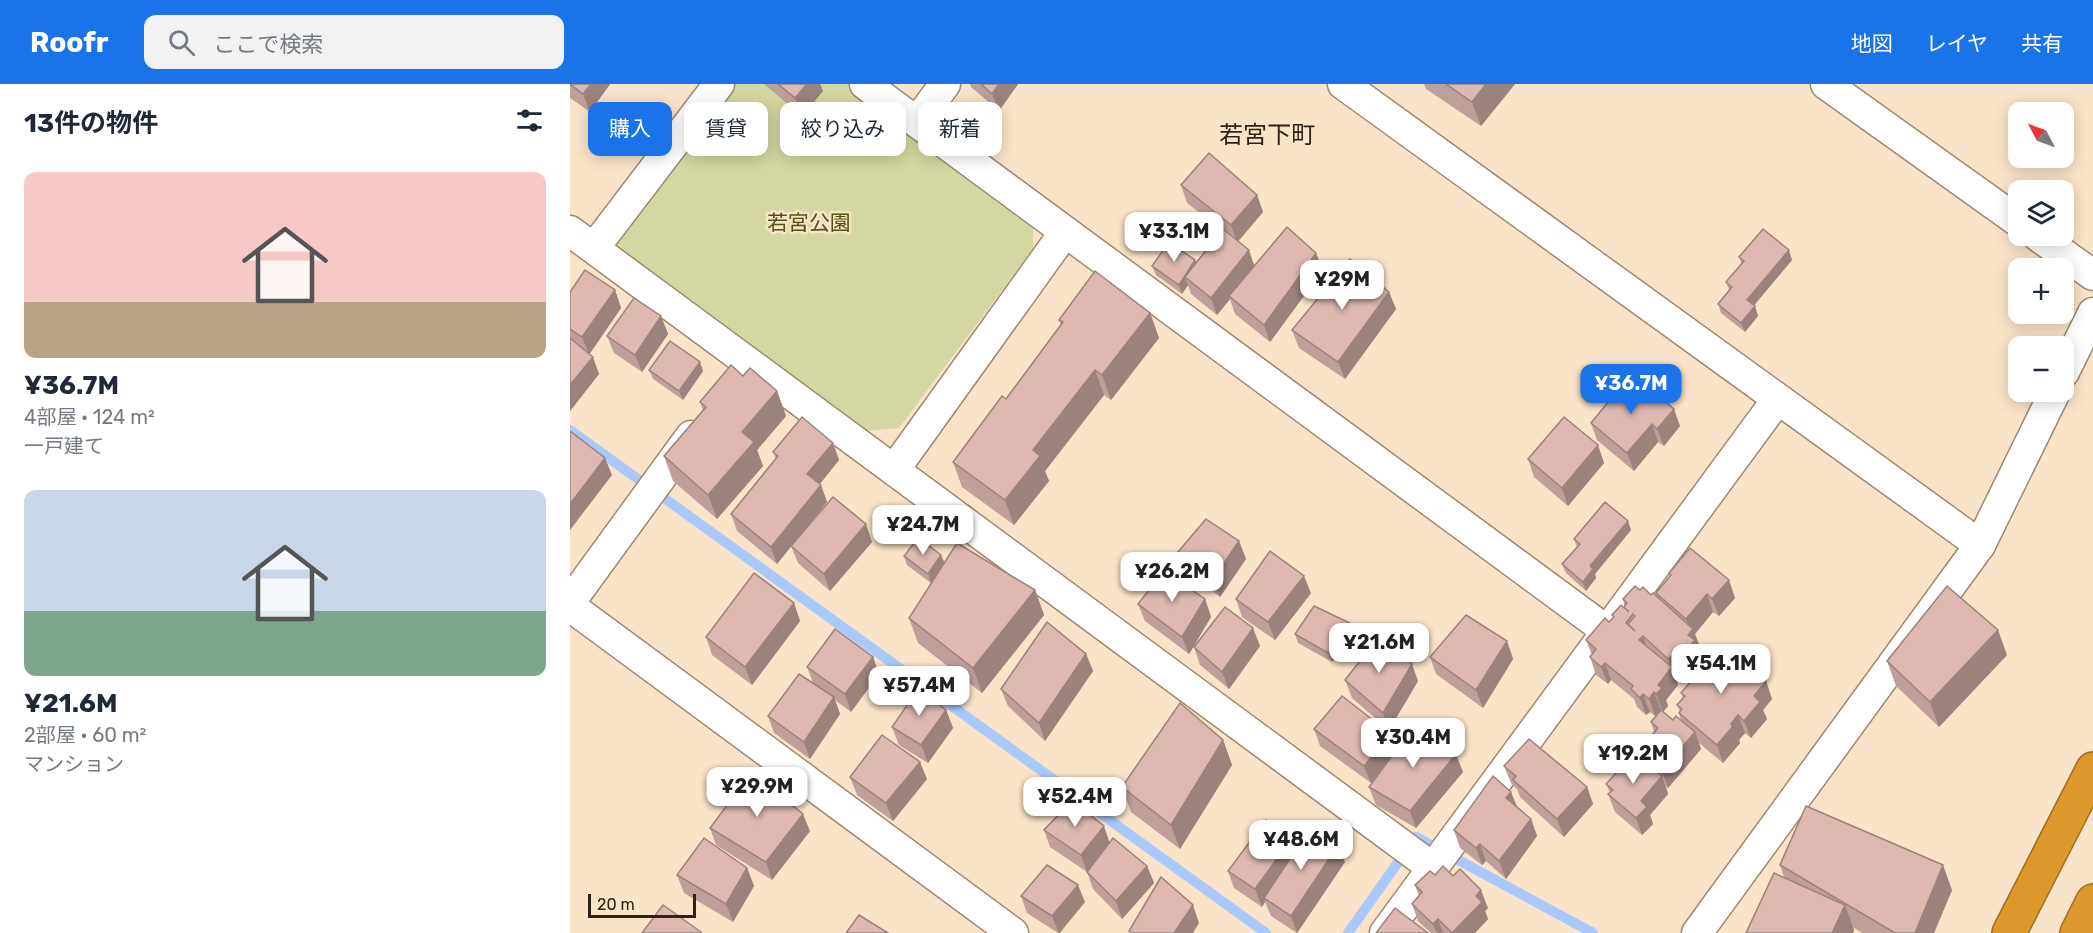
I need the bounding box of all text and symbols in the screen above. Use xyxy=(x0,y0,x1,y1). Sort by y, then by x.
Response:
search box xyxy=(144,15,564,69)
text: Roofr xyxy=(30,26,108,59)
icon: search xyxy=(165,26,198,59)
text: ここで検索 xyxy=(213,31,323,58)
text: 地図 xyxy=(1851,31,1893,56)
text: レイヤ xyxy=(1926,31,1988,56)
text: 共有 xyxy=(2021,31,2063,56)
chip: 購入 xyxy=(588,102,672,156)
chip: 賃貸 xyxy=(684,102,768,156)
chip: 絞り込み xyxy=(780,102,906,156)
chip: 新着 xyxy=(918,102,1002,156)
north arrow xyxy=(2008,102,2074,168)
map controls xyxy=(2008,102,2074,402)
icon: filters xyxy=(513,104,546,137)
text: 13件の物件 xyxy=(24,108,158,139)
district label: 若宮下町 xyxy=(1219,121,1315,149)
button: layers xyxy=(2008,180,2074,246)
park label: 若宮公園 xyxy=(767,210,851,235)
icon: home xyxy=(231,211,339,319)
pin: ¥33.1M xyxy=(1125,212,1223,263)
text: ¥33.1M xyxy=(1138,219,1210,243)
button: + xyxy=(2008,258,2074,324)
pin: ¥29M xyxy=(1306,260,1378,311)
text: ¥29M xyxy=(1314,267,1370,291)
button: − xyxy=(2008,336,2074,402)
pin: ¥36.7M xyxy=(1582,364,1680,415)
text: ¥36.7M xyxy=(24,370,119,401)
text: ¥36.7M xyxy=(1594,371,1668,395)
text: 4部屋 · 124 m² xyxy=(24,405,155,429)
text: 一戸建て xyxy=(24,434,104,458)
pin: ¥24.7M xyxy=(874,505,972,556)
text: ¥24.7M xyxy=(886,512,960,536)
icon: home xyxy=(231,529,339,637)
pin: ¥26.2M xyxy=(1123,552,1221,603)
text: ¥26.2M xyxy=(1134,559,1210,583)
pin: ¥21.6M xyxy=(1330,623,1428,674)
text: ¥21.6M xyxy=(1343,630,1415,654)
pin: ¥54.1M xyxy=(1672,644,1770,695)
text: ¥54.1M xyxy=(1685,651,1757,675)
pin: ¥57.4M xyxy=(870,666,968,717)
text: ¥57.4M xyxy=(883,673,955,697)
text: ¥21.6M xyxy=(24,688,117,719)
pin: ¥30.4M xyxy=(1364,718,1462,769)
text: 2部屋 · 60 m² xyxy=(24,723,146,747)
text: ¥30.4M xyxy=(1375,725,1451,749)
pin: ¥19.2M xyxy=(1584,734,1682,785)
text: ¥19.2M xyxy=(1598,741,1668,765)
text: マンション xyxy=(24,752,124,776)
pin: ¥29.9M xyxy=(708,767,806,818)
text: ¥29.9M xyxy=(721,774,793,798)
pin: ¥52.4M xyxy=(1026,777,1124,828)
text: ¥52.4M xyxy=(1037,784,1113,808)
pin: ¥48.6M xyxy=(1252,820,1350,871)
text: ¥48.6M xyxy=(1263,827,1339,851)
scale bar xyxy=(588,891,696,918)
text: 20 m xyxy=(597,895,635,914)

